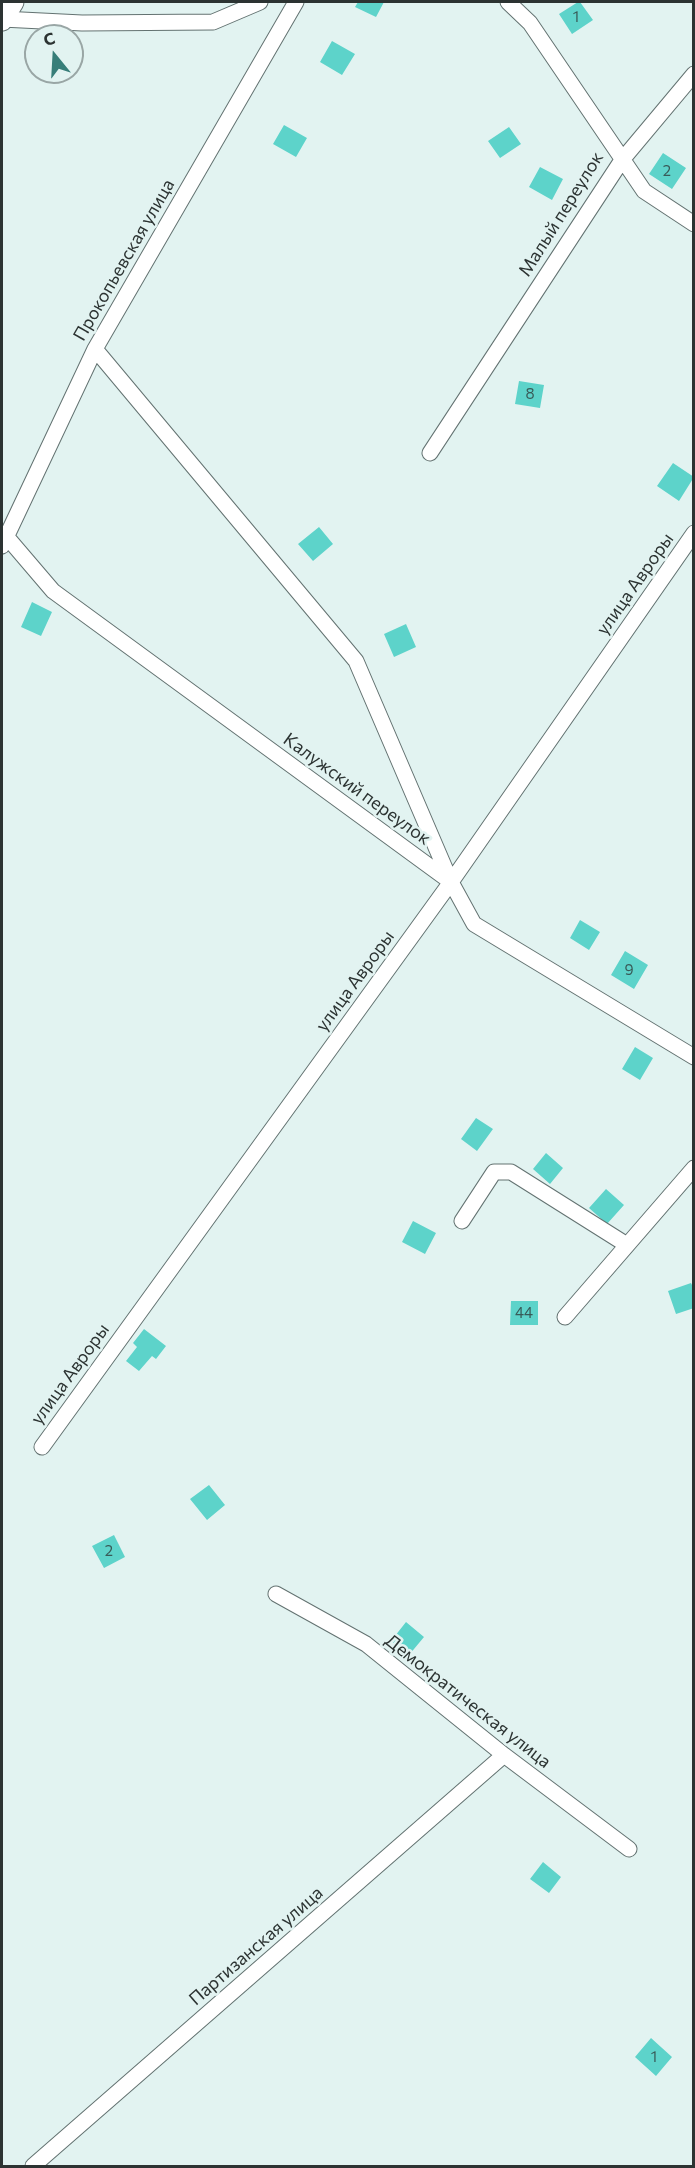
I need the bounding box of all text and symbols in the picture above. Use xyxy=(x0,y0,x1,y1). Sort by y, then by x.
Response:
house number: 1 xyxy=(573,8,579,26)
north arrow xyxy=(24,24,84,84)
text: С xyxy=(41,28,57,49)
street label: Малый переулок xyxy=(514,148,608,280)
house number: 2 xyxy=(663,162,671,180)
street label: Прокопьевская улица xyxy=(69,175,179,345)
house number: 8 xyxy=(525,385,535,403)
street label: улица Авроры xyxy=(592,529,678,639)
street label: Калужский переулок xyxy=(279,728,435,850)
street label: улица Авроры xyxy=(311,926,399,1036)
house number: 9 xyxy=(624,961,634,979)
house number: 44 xyxy=(515,1304,533,1322)
street label: улица Авроры xyxy=(26,1319,114,1429)
house number: 2 xyxy=(105,1542,113,1560)
street label: Демократическая улица xyxy=(381,1630,555,1772)
street label: Партизанская улица xyxy=(185,1882,327,2010)
house number: 1 xyxy=(651,2048,657,2066)

